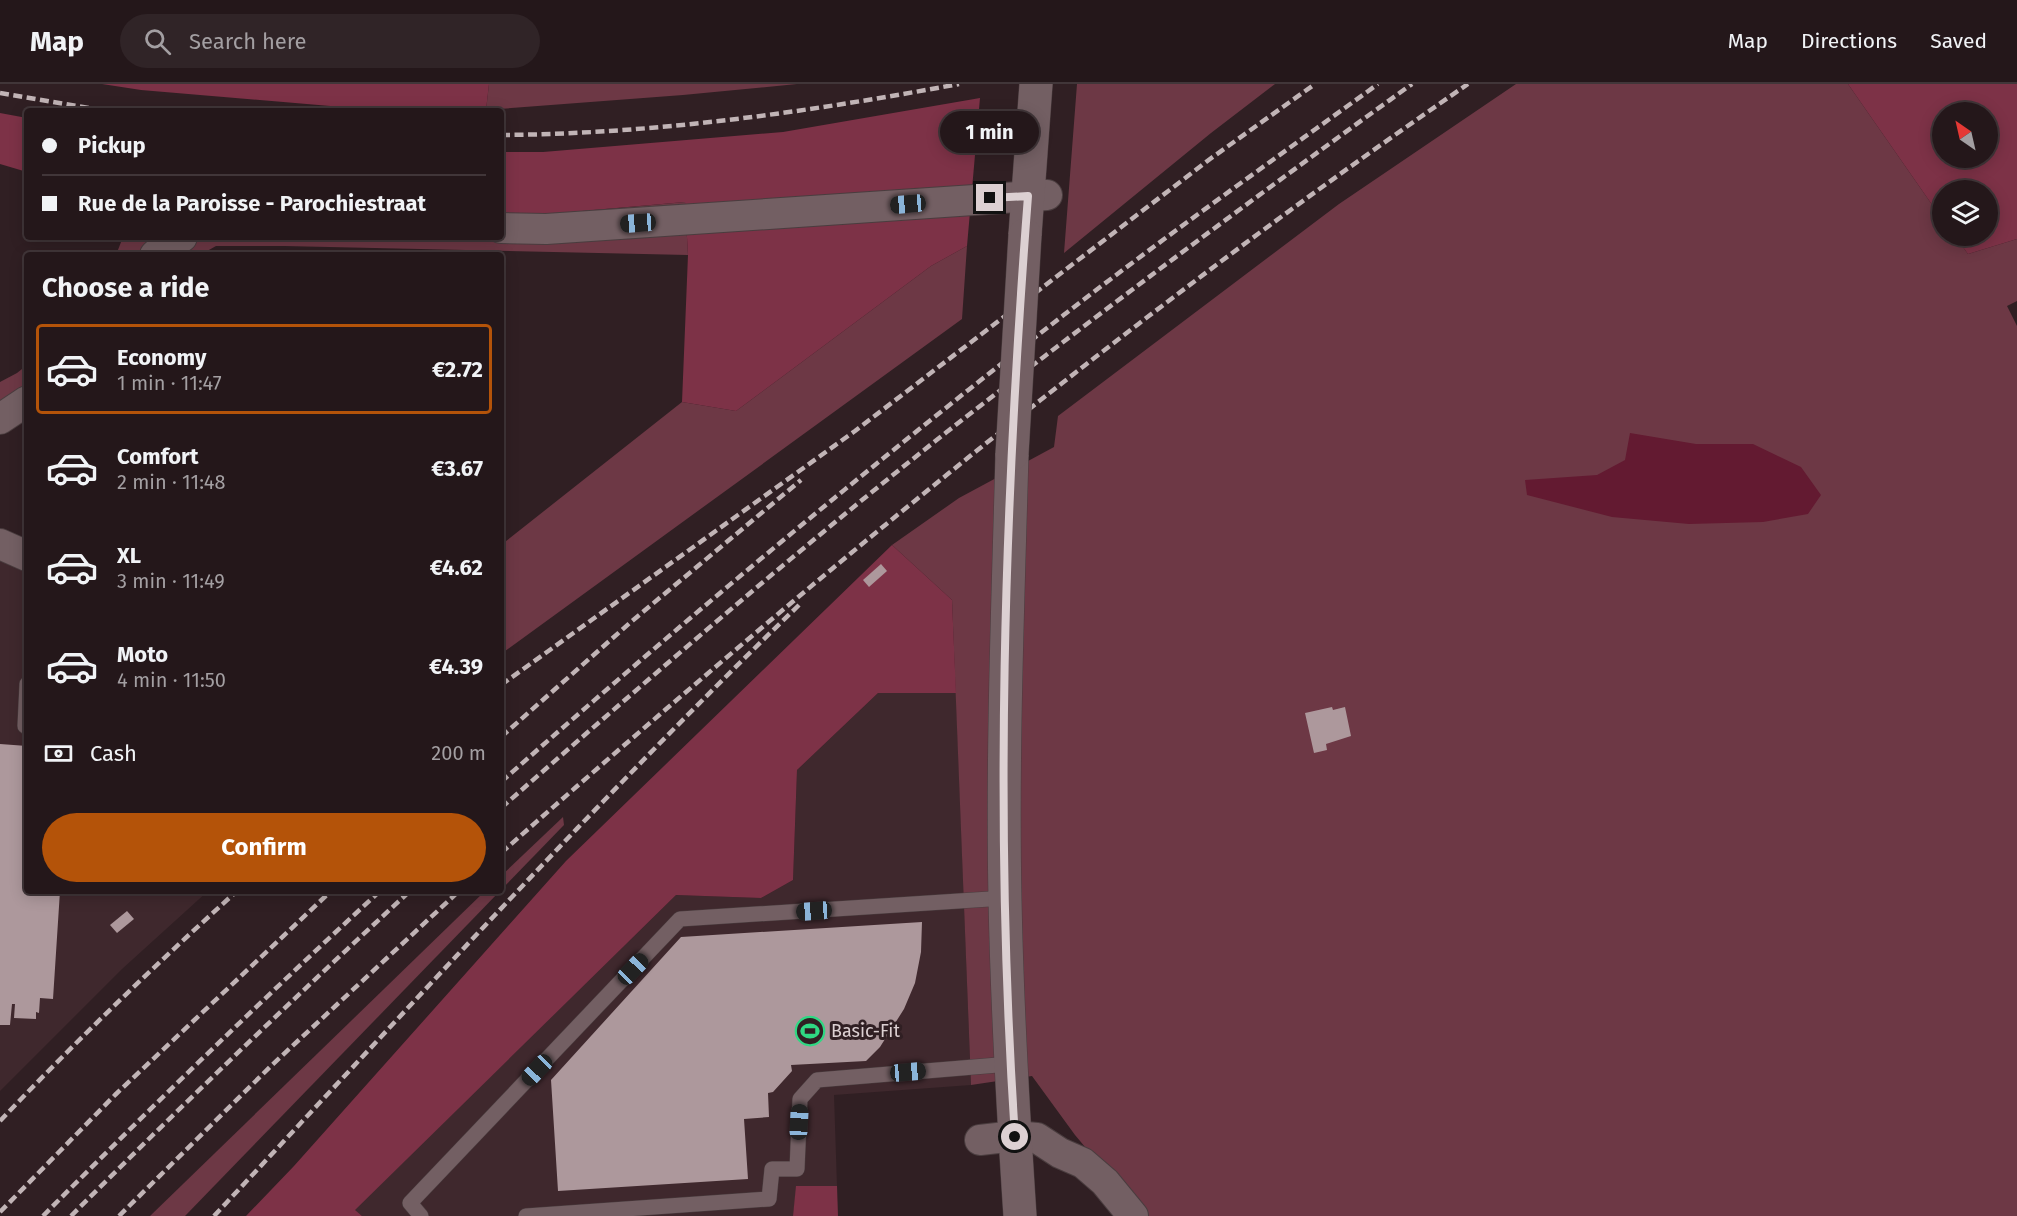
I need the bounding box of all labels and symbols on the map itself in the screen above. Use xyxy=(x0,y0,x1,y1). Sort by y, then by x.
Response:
north arrow xyxy=(1932,102,1998,168)
callout: 1 min xyxy=(940,111,1040,153)
route end xyxy=(976,184,1003,211)
car xyxy=(889,193,927,215)
car xyxy=(619,213,657,233)
car xyxy=(795,901,833,921)
car xyxy=(614,950,652,988)
sports icon: Basic-Fit xyxy=(794,1015,826,1047)
place label: Basic-Fit xyxy=(831,1020,900,1042)
car xyxy=(518,1051,556,1089)
car xyxy=(889,1061,927,1083)
car xyxy=(789,1104,809,1140)
route start xyxy=(1001,1123,1028,1150)

